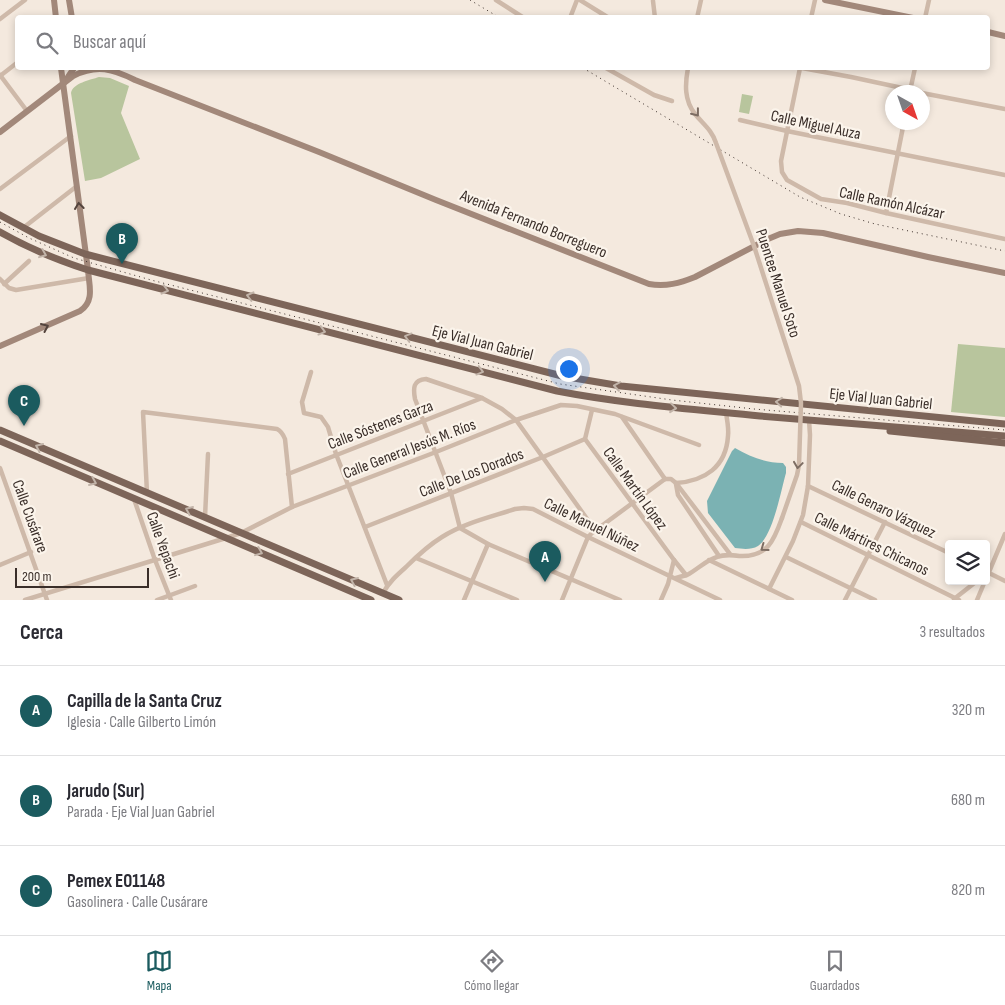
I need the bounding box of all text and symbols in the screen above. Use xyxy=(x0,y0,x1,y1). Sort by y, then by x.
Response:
search box xyxy=(15,15,990,70)
icon: search xyxy=(33,29,61,57)
text: Buscar aquí xyxy=(73,31,146,54)
north arrow xyxy=(885,85,930,130)
one-way arrow xyxy=(690,107,698,116)
street label: Calle Miguel Auza xyxy=(769,107,862,144)
street label: Calle Ramón Alcázar xyxy=(837,183,946,224)
street label: Avenida Fernando Borreguero xyxy=(456,186,610,263)
one-way arrow xyxy=(75,201,85,210)
pin: B xyxy=(106,223,138,264)
street label: Puentee Manuel Soto xyxy=(751,227,804,340)
one-way arrow xyxy=(38,247,47,258)
one-way arrow xyxy=(160,284,169,295)
one-way arrow xyxy=(246,291,255,302)
street label: Eje Vial Juan Gabriel xyxy=(430,322,535,365)
one-way arrow xyxy=(40,323,49,333)
one-way arrow xyxy=(318,325,326,335)
one-way arrow xyxy=(403,332,412,343)
your location xyxy=(556,356,582,382)
one-way arrow xyxy=(475,365,484,376)
one-way arrow xyxy=(613,381,621,391)
pin: C xyxy=(8,385,40,426)
street label: Eje Vial Juan Gabriel xyxy=(828,385,933,414)
street label: Calle Sóstenes Garza xyxy=(325,397,436,454)
one-way arrow xyxy=(774,397,782,408)
one-way arrow xyxy=(670,402,678,413)
street label: Calle General Jesús M. Ríos xyxy=(341,415,479,483)
one-way arrow xyxy=(35,442,44,453)
street label: Calle Martín López xyxy=(598,444,671,534)
street label: Calle De Los Dorados xyxy=(417,445,527,502)
one-way arrow xyxy=(794,460,804,469)
one-way arrow xyxy=(88,475,97,486)
street label: Calle Genaro Vázquez xyxy=(828,476,939,543)
street label: Calle Cusárare xyxy=(8,478,52,556)
street label: Calle Manuel Núñez xyxy=(541,494,642,557)
one-way arrow xyxy=(185,506,193,516)
street label: Calle Mártires Chicanos xyxy=(811,508,932,580)
street label: Calle Yepachi xyxy=(142,509,183,582)
map controls xyxy=(945,540,990,585)
button: layers xyxy=(945,540,990,585)
pin: A xyxy=(529,541,561,582)
one-way arrow xyxy=(761,543,770,551)
one-way arrow xyxy=(254,546,262,556)
scale bar xyxy=(15,565,149,588)
text: 200 m xyxy=(22,568,51,585)
one-way arrow xyxy=(350,576,359,587)
text: Cerca xyxy=(20,620,63,645)
text: 3 resultados xyxy=(920,623,985,642)
text: Capilla de la Santa Cruz xyxy=(67,690,222,713)
text: A xyxy=(32,701,40,720)
text: 320 m xyxy=(952,701,985,720)
text: Iglesia · Calle Gilberto Limón xyxy=(67,713,216,732)
text: Jarudo (Sur) xyxy=(67,780,144,803)
text: B xyxy=(32,791,40,810)
text: 680 m xyxy=(951,791,985,810)
text: Parada · Eje Vial Juan Gabriel xyxy=(67,803,215,822)
text: Pemex E01148 xyxy=(67,870,165,893)
text: C xyxy=(32,881,40,900)
text: 820 m xyxy=(951,881,985,900)
text: Gasolinera · Calle Cusárare xyxy=(67,893,208,912)
tab: Mapa xyxy=(145,947,173,994)
tab: Cómo llegar xyxy=(464,947,519,994)
tab: Guardados xyxy=(810,947,860,994)

